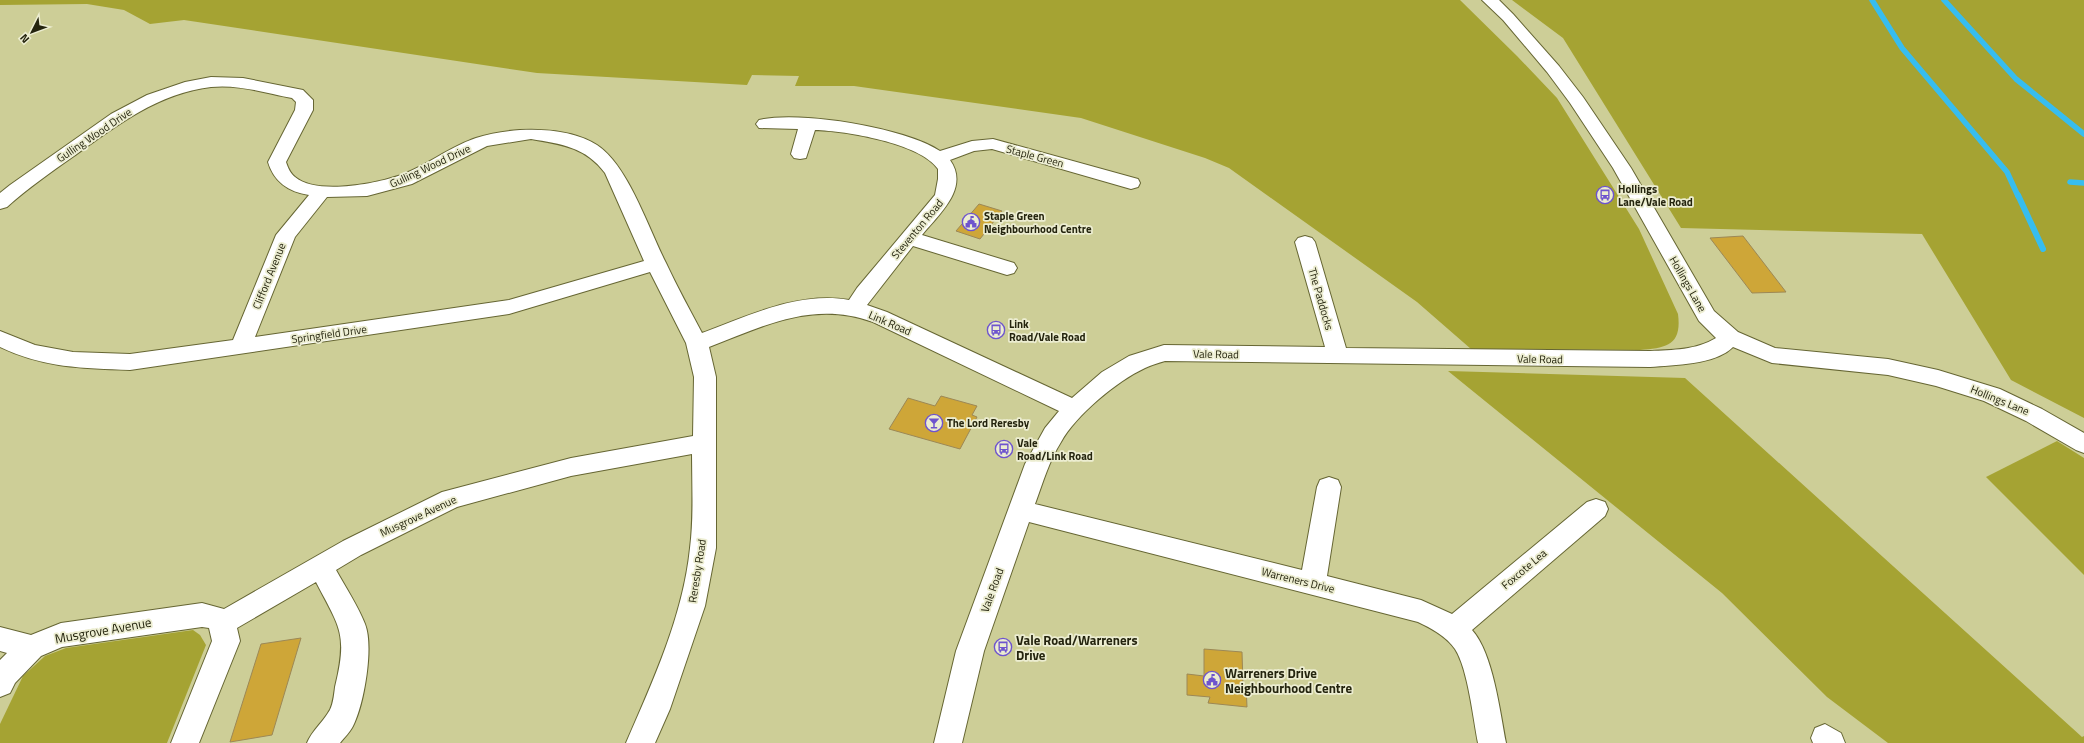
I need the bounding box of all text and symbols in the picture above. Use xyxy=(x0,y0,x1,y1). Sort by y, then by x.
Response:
north arrow xyxy=(12,12,52,52)
text: N xyxy=(16,31,33,47)
street label: Gulling Wood Drive xyxy=(53,104,135,166)
street label: Gulling Wood Drive xyxy=(387,140,473,192)
street label: Staple Green xyxy=(1004,141,1066,171)
place label: Hollings Lane/Vale Road xyxy=(1618,181,1693,210)
bus stop icon: Hollings Lane/Vale Road xyxy=(1595,185,1615,205)
street label: Steventon Road xyxy=(887,196,947,262)
place label: Staple Green Neighbourhood Centre xyxy=(984,208,1092,237)
public building icon: Staple Green Neighbourhood Centre xyxy=(961,212,981,232)
street label: Clifford Avenue xyxy=(248,240,290,312)
street label: Hollings Lane xyxy=(1666,253,1711,315)
street label: The Paddocks xyxy=(1304,266,1338,332)
street label: Link Road xyxy=(866,307,914,339)
place label: Link Road/Vale Road xyxy=(1009,316,1086,345)
bus stop icon: Link Road/Vale Road xyxy=(986,320,1006,340)
street label: Springfield Drive xyxy=(290,321,368,347)
street label: Vale Road xyxy=(1193,346,1239,362)
street label: Vale Road xyxy=(1517,351,1563,367)
street label: Hollings Lane xyxy=(1968,381,2032,419)
bar icon: The Lord Reresby xyxy=(924,413,944,433)
place label: The Lord Reresby xyxy=(947,415,1030,431)
place label: Vale Road/Link Road xyxy=(1017,435,1093,464)
bus stop icon: Vale Road/Link Road xyxy=(994,439,1014,459)
street label: Musgrove Avenue xyxy=(377,491,459,541)
street label: Reresby Road xyxy=(684,538,710,604)
street label: Foxcote Lea xyxy=(1498,545,1550,593)
street label: Warreners Drive xyxy=(1260,563,1337,597)
street label: Vale Road xyxy=(977,566,1007,614)
street label: Musgrove Avenue xyxy=(53,612,153,648)
place label: Vale Road/Warreners Drive xyxy=(1016,630,1138,665)
bus stop icon: Vale Road/Warreners Drive xyxy=(993,637,1013,657)
place label: Warreners Drive Neighbourhood Centre xyxy=(1225,663,1352,698)
public building icon: Warreners Drive Neighbourhood Centre xyxy=(1202,670,1222,690)

